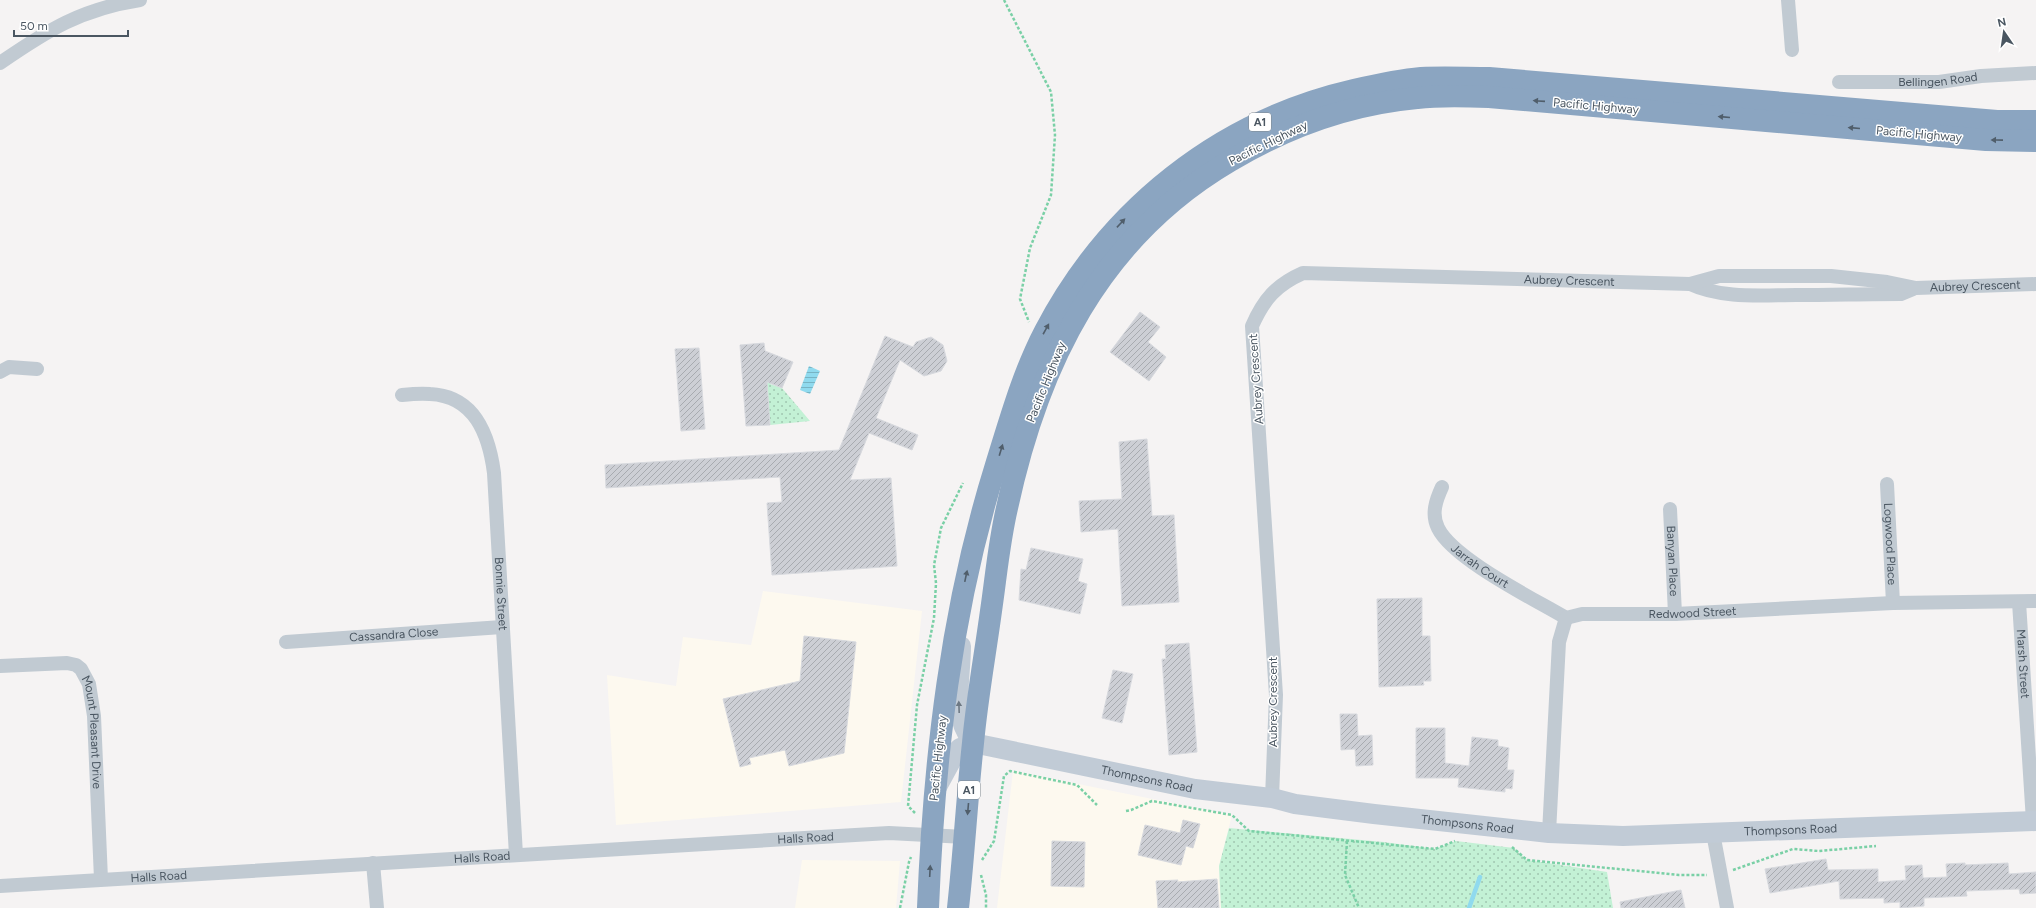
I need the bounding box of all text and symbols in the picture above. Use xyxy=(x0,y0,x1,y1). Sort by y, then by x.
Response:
scale bar xyxy=(14,12,128,38)
north arrow xyxy=(1984,12,2024,52)
text: N xyxy=(1996,15,2007,30)
text: 50 m xyxy=(20,19,48,33)
street label: Bellingen Road xyxy=(1898,70,1978,89)
street label: Pacific Highway xyxy=(1553,95,1640,117)
one-way arrow xyxy=(1533,98,1545,105)
road number: A1 xyxy=(1249,113,1271,131)
one-way arrow xyxy=(1718,114,1730,121)
street label: Pacific Highway xyxy=(1226,118,1310,168)
street label: Pacific Highway xyxy=(1876,123,1963,145)
one-way arrow xyxy=(1847,125,1860,132)
one-way arrow xyxy=(1990,137,2003,143)
one-way arrow xyxy=(1117,218,1126,228)
street label: Aubrey Crescent xyxy=(1524,272,1615,289)
street label: Aubrey Crescent xyxy=(1930,278,2021,295)
one-way arrow xyxy=(1043,323,1050,335)
street label: Aubrey Crescent xyxy=(1246,333,1266,425)
street label: Pacific Highway xyxy=(1023,339,1069,424)
one-way arrow xyxy=(998,444,1004,456)
street label: Logwood Place xyxy=(1881,502,1899,586)
street label: Banyan Place xyxy=(1664,525,1681,597)
street label: Jarrah Court xyxy=(1448,541,1512,591)
street label: Bonnie Street xyxy=(492,557,510,631)
one-way arrow xyxy=(964,569,970,582)
street label: Redwood Street xyxy=(1648,604,1737,621)
street label: Cassandra Close xyxy=(349,624,439,645)
street label: Marsh Street xyxy=(2014,629,2032,699)
street label: Aubrey Crescent xyxy=(1266,656,1280,747)
street label: Mount Pleasant Drive xyxy=(79,673,104,790)
one-way arrow xyxy=(956,700,962,713)
street label: Pacific Highway xyxy=(927,714,950,801)
street label: Thompsons Road xyxy=(1100,763,1194,795)
road number: A1 xyxy=(958,781,980,799)
one-way arrow xyxy=(964,803,971,815)
street label: Thompsons Road xyxy=(1420,812,1514,836)
street label: Thompsons Road xyxy=(1744,821,1838,839)
street label: Halls Road xyxy=(777,829,834,847)
street label: Halls Road xyxy=(453,849,511,866)
one-way arrow xyxy=(926,865,933,877)
street label: Halls Road xyxy=(130,868,187,885)

